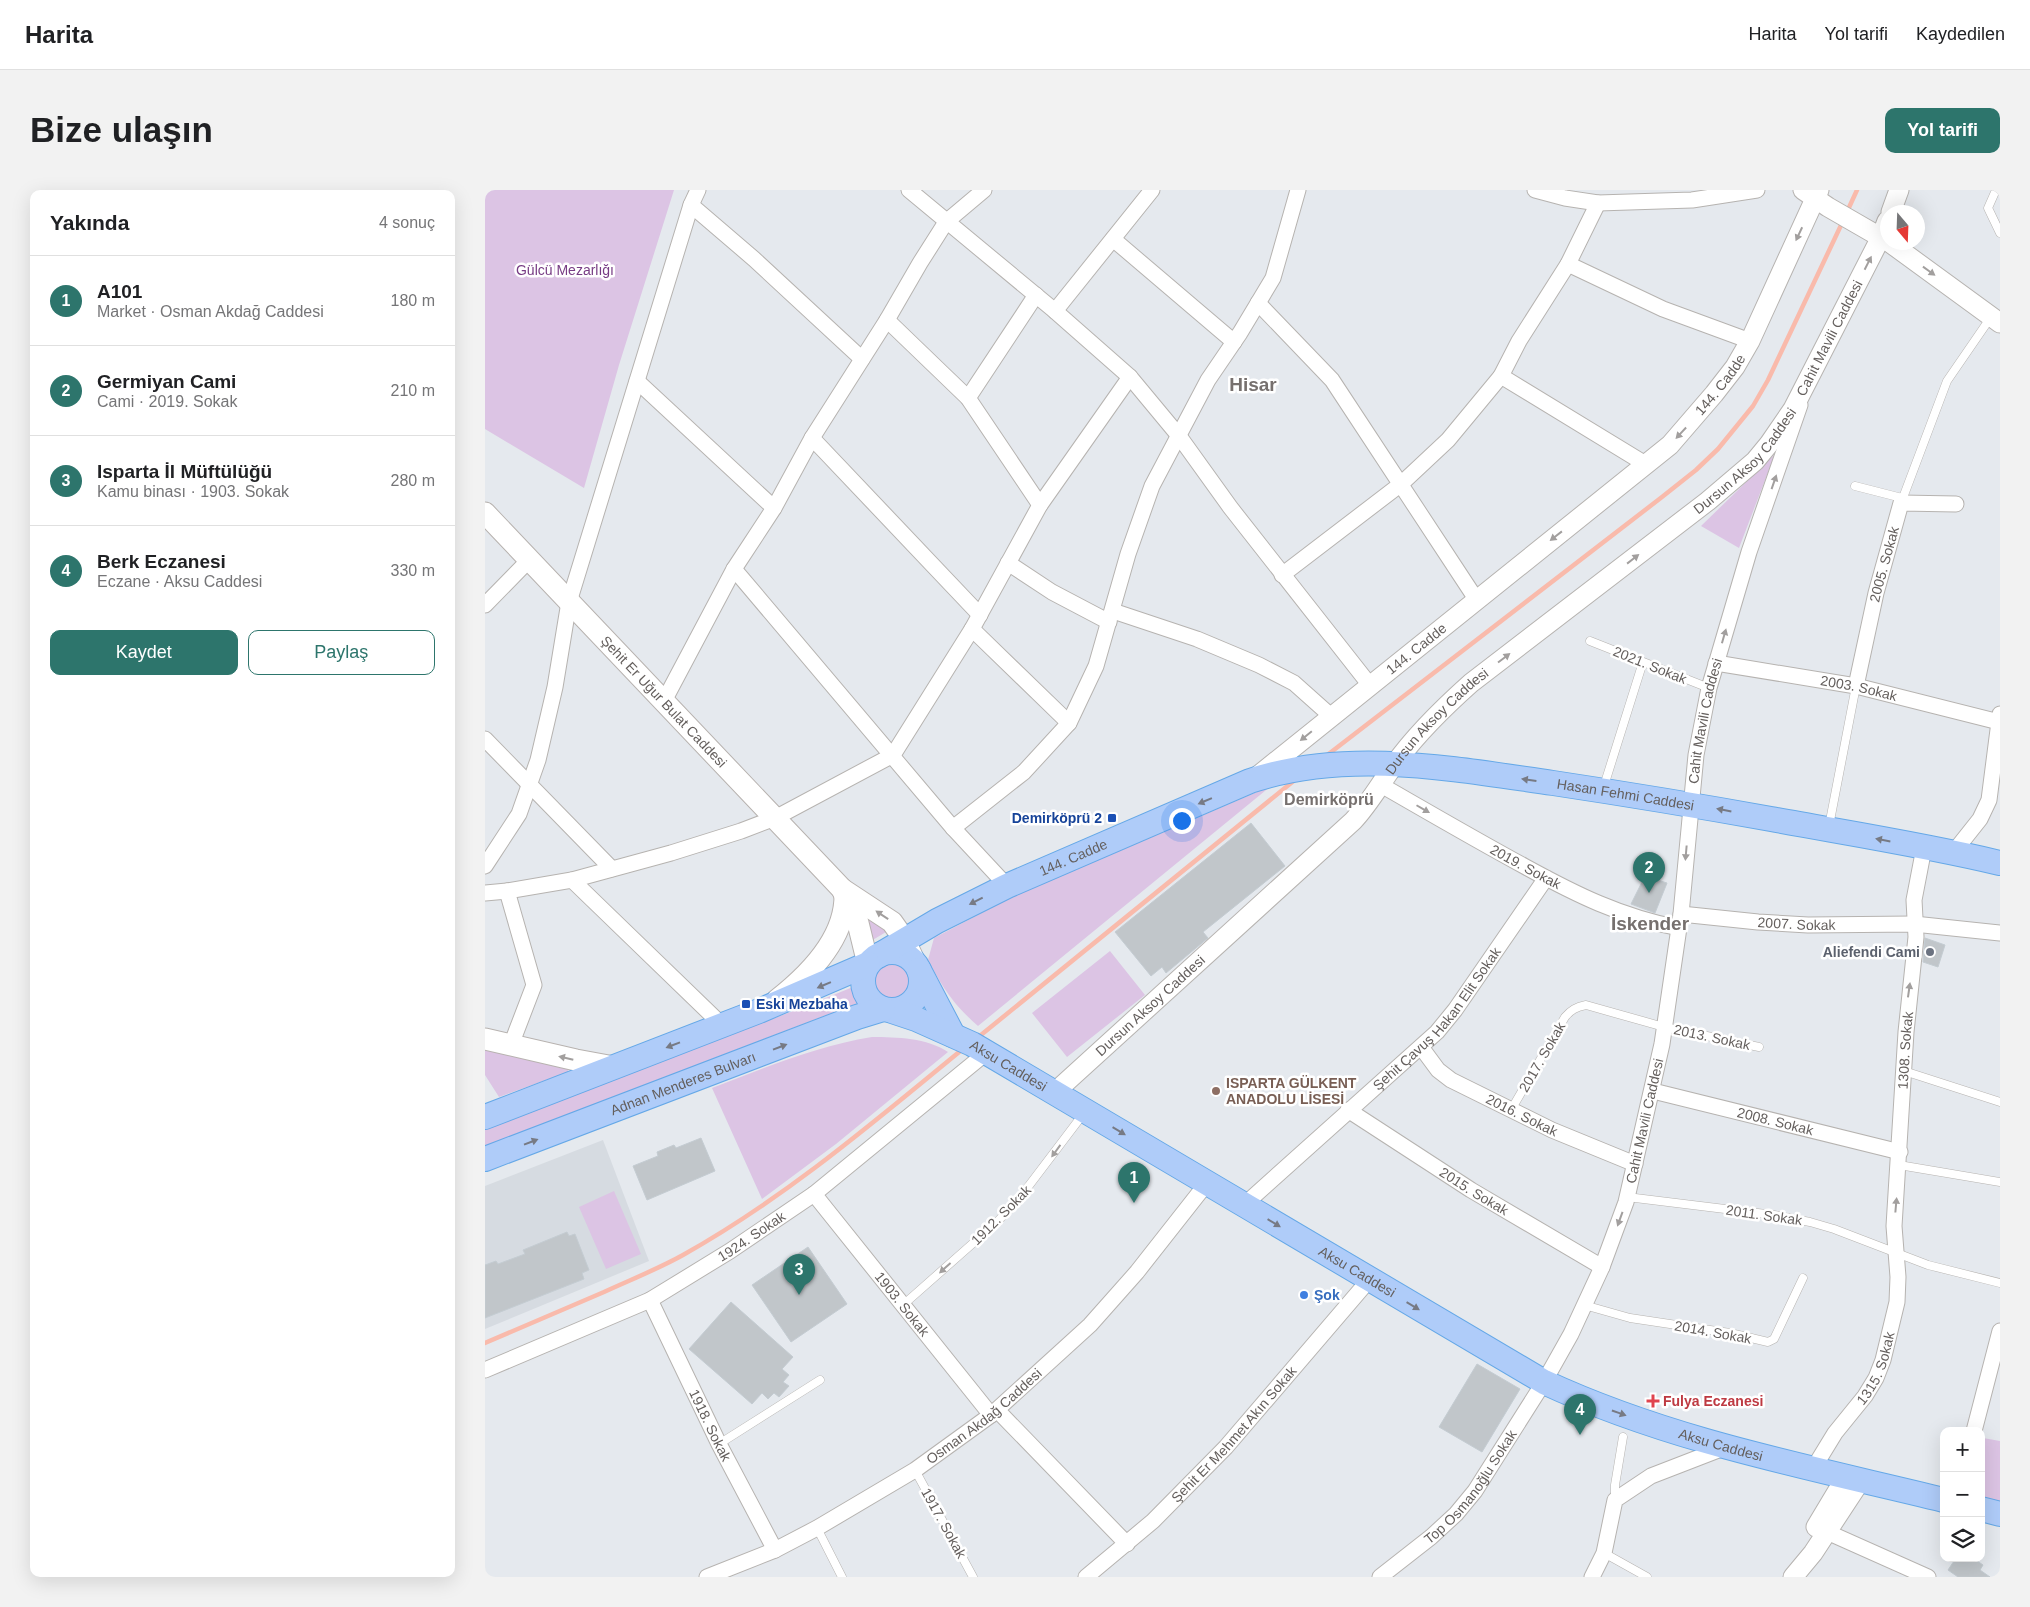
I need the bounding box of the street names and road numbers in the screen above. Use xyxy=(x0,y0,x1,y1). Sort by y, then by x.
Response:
street label: Cahit Mavili Caddesi xyxy=(1793,278,1865,399)
street label: 144. Cadde xyxy=(1692,351,1749,418)
street label: Dursun Aksoy Caddesi xyxy=(1690,405,1799,517)
street label: 2005. Sokak xyxy=(1866,524,1902,604)
street label: 144. Cadde xyxy=(1383,620,1450,678)
street label: Şehit Er Uğur Bulat Caddesi xyxy=(598,632,730,771)
street label: 2021. Sokak xyxy=(1611,643,1690,687)
street label: Cahit Mavili Caddesi xyxy=(1685,656,1725,784)
street label: Dursun Aksoy Caddesi xyxy=(1382,665,1491,777)
street label: 2003. Sokak xyxy=(1819,672,1900,704)
street label: Hasan Fehmi Caddesi xyxy=(1556,776,1695,813)
street label: 144. Cadde xyxy=(1037,836,1110,879)
street label: 2019. Sokak xyxy=(1487,841,1564,893)
street label: 2007. Sokak xyxy=(1757,914,1837,933)
street label: Şehit Çavuş Hakan Elit Sokak xyxy=(1370,943,1504,1094)
street label: Dursun Aksoy Caddesi xyxy=(1092,952,1208,1059)
street label: 1308. Sokak xyxy=(1894,1010,1916,1090)
street label: 2017. Sokak xyxy=(1516,1018,1569,1095)
street label: 2013. Sokak xyxy=(1672,1021,1753,1053)
street label: Aksu Caddesi xyxy=(967,1037,1050,1094)
street label: Adnan Menderes Bulvarı xyxy=(608,1048,758,1118)
street label: Cahit Mavili Caddesi xyxy=(1622,1057,1666,1185)
street label: 2016. Sokak xyxy=(1483,1091,1561,1140)
street label: 2008. Sokak xyxy=(1736,1104,1816,1139)
street label: 2015. Sokak xyxy=(1437,1164,1512,1219)
street label: 1912. Sokak xyxy=(968,1181,1035,1248)
street label: 2011. Sokak xyxy=(1725,1202,1804,1228)
street label: 1924. Sokak xyxy=(715,1207,789,1265)
street label: Aksu Caddesi xyxy=(1316,1243,1398,1300)
street label: 1903. Sokak xyxy=(872,1269,933,1340)
street label: 2014. Sokak xyxy=(1673,1317,1754,1347)
street label: 1315. Sokak xyxy=(1853,1329,1898,1408)
street label: Şehit Er Mehmet Akın Sokak xyxy=(1168,1362,1300,1506)
street label: Osman Akdağ Caddesi xyxy=(923,1365,1045,1467)
street label: 1918. Sokak xyxy=(686,1387,735,1465)
street label: Aksu Caddesi xyxy=(1677,1425,1765,1464)
street label: Top Osmanoğlu Sokak xyxy=(1421,1426,1520,1547)
street label: 1917. Sokak xyxy=(918,1485,970,1562)

